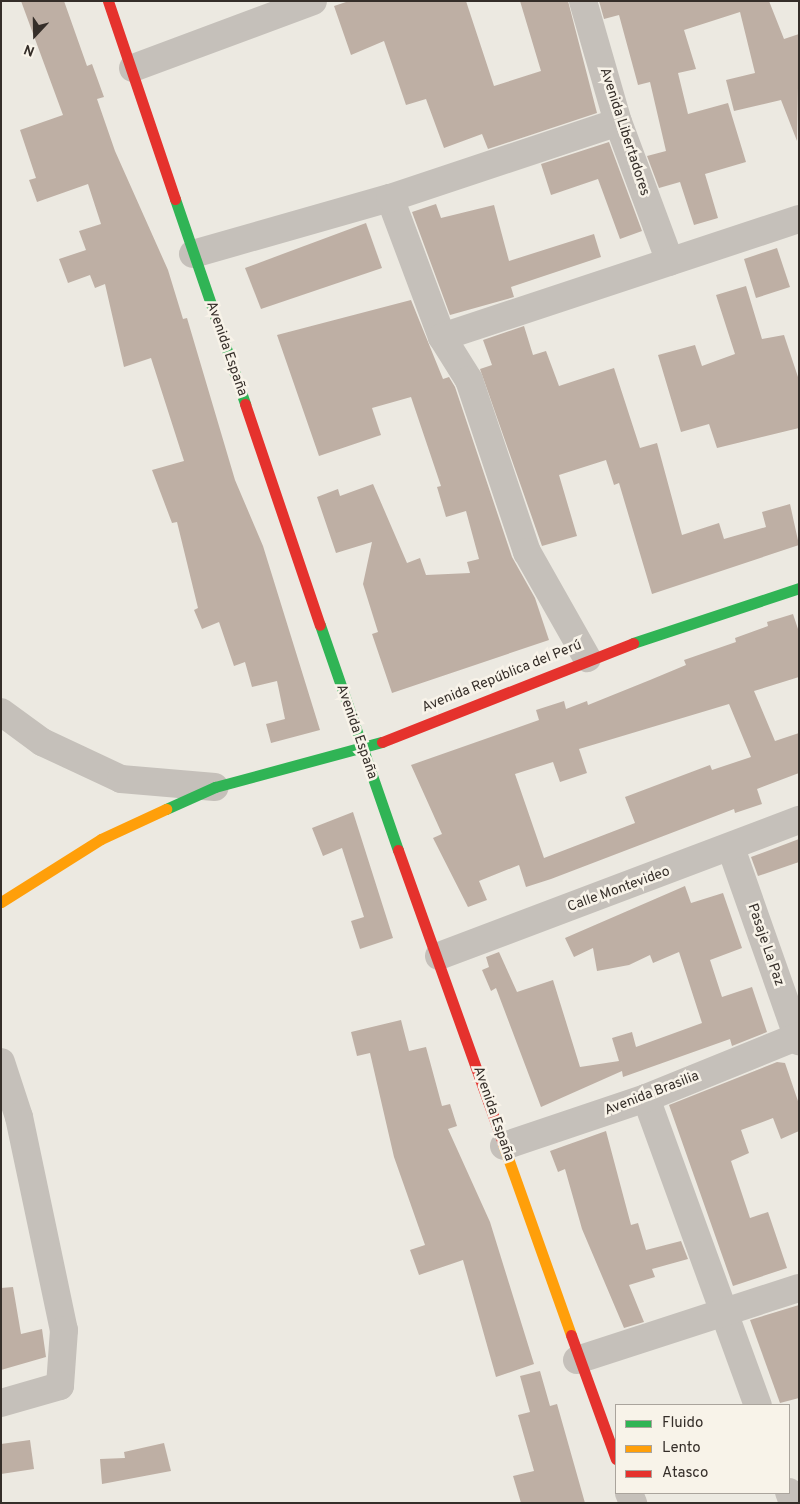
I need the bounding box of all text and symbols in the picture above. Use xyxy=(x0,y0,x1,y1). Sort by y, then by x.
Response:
north arrow xyxy=(10,10,60,60)
text: N xyxy=(22,40,37,59)
street label: Avenida Libertadores xyxy=(595,66,653,198)
street label: Avenida España xyxy=(202,299,250,399)
street label: Avenida República del Perú xyxy=(420,637,584,717)
street label: Avenida España xyxy=(332,682,380,782)
street label: Calle Montevideo xyxy=(565,864,673,916)
street label: Pasaje La Paz xyxy=(743,902,787,988)
street label: Avenida España xyxy=(469,1064,517,1164)
street label: Avenida Brasilia xyxy=(602,1068,702,1120)
legend xyxy=(615,1404,790,1494)
text: Fluido xyxy=(662,1414,703,1433)
text: Lento xyxy=(662,1439,701,1458)
text: Atasco xyxy=(662,1464,708,1483)

